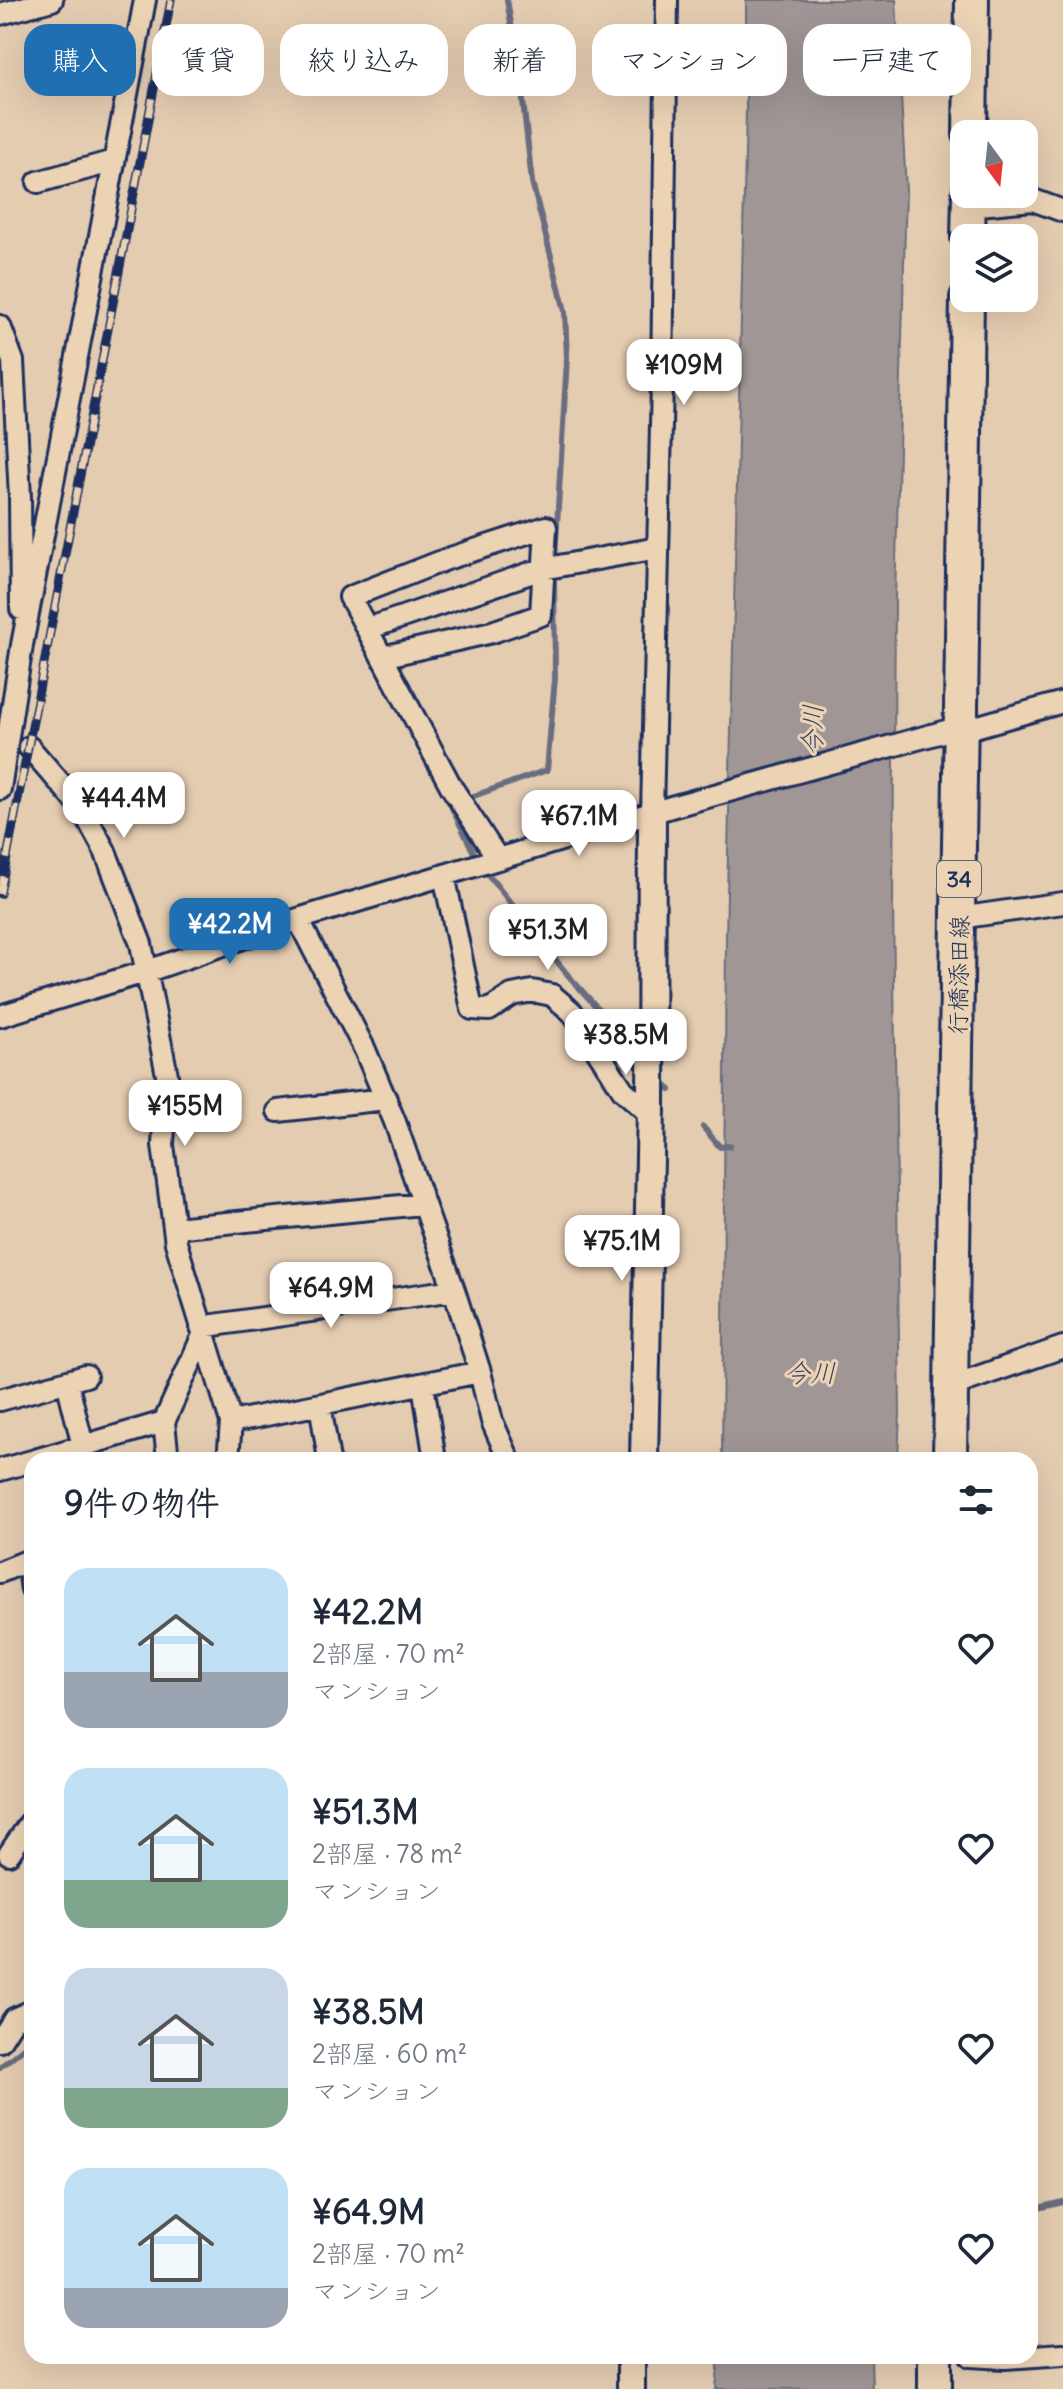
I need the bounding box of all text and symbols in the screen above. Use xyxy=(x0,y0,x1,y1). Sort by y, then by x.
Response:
chip: 購入 xyxy=(24,24,136,96)
chip: 賃貸 xyxy=(152,24,264,96)
chip: 絞り込み xyxy=(280,24,448,96)
chip: 新着 xyxy=(464,24,576,96)
chip: マンション xyxy=(592,24,787,96)
chip: 一戸建て xyxy=(803,24,971,96)
north arrow xyxy=(950,120,1038,208)
map controls xyxy=(950,120,1038,312)
button: layers xyxy=(950,224,1038,312)
pin: ¥109M xyxy=(628,339,740,407)
text: ¥109M xyxy=(645,348,723,381)
water label: 今川 xyxy=(795,704,829,756)
pin: ¥44.4M xyxy=(59,772,189,840)
text: ¥44.4M xyxy=(81,781,167,814)
pin: ¥67.1M xyxy=(514,790,644,858)
text: ¥67.1M xyxy=(540,799,618,832)
road number: 34 xyxy=(937,861,981,897)
pin: ¥42.2M xyxy=(165,898,295,966)
pin: ¥51.3M xyxy=(483,904,613,972)
text: ¥42.2M xyxy=(187,907,273,940)
text: ¥51.3M xyxy=(507,913,589,946)
street label: 行橋添田線 xyxy=(942,915,974,1035)
pin: ¥38.5M xyxy=(561,1009,691,1077)
text: ¥38.5M xyxy=(583,1018,669,1051)
pin: ¥155M xyxy=(129,1080,241,1148)
text: ¥155M xyxy=(147,1089,223,1122)
pin: ¥75.1M xyxy=(557,1215,687,1283)
text: ¥75.1M xyxy=(583,1224,661,1257)
pin: ¥64.9M xyxy=(266,1262,396,1330)
text: ¥64.9M xyxy=(288,1271,374,1304)
water label: 今川 xyxy=(784,1356,836,1389)
icon: filters xyxy=(954,1478,998,1522)
text: 9件の物件 xyxy=(64,1481,220,1524)
text: ¥42.2M xyxy=(312,1590,423,1633)
icon: home xyxy=(128,1600,224,1696)
icon: heart xyxy=(954,1626,998,1670)
text: 2部屋 · 70 m² xyxy=(312,1637,465,1670)
text: マンション xyxy=(312,1674,441,1707)
text: ¥51.3M xyxy=(312,1790,419,1833)
icon: home xyxy=(128,1800,224,1896)
icon: heart xyxy=(954,1826,998,1870)
text: 2部屋 · 78 m² xyxy=(312,1837,463,1870)
text: マンション xyxy=(312,1874,441,1907)
text: ¥38.5M xyxy=(312,1990,425,2033)
icon: home xyxy=(128,2000,224,2096)
icon: heart xyxy=(954,2026,998,2070)
text: 2部屋 · 60 m² xyxy=(312,2037,467,2070)
text: マンション xyxy=(312,2074,441,2107)
text: ¥64.9M xyxy=(312,2190,425,2233)
icon: home xyxy=(128,2200,224,2296)
icon: heart xyxy=(954,2226,998,2270)
text: 2部屋 · 70 m² xyxy=(312,2237,465,2270)
text: マンション xyxy=(312,2274,441,2307)

